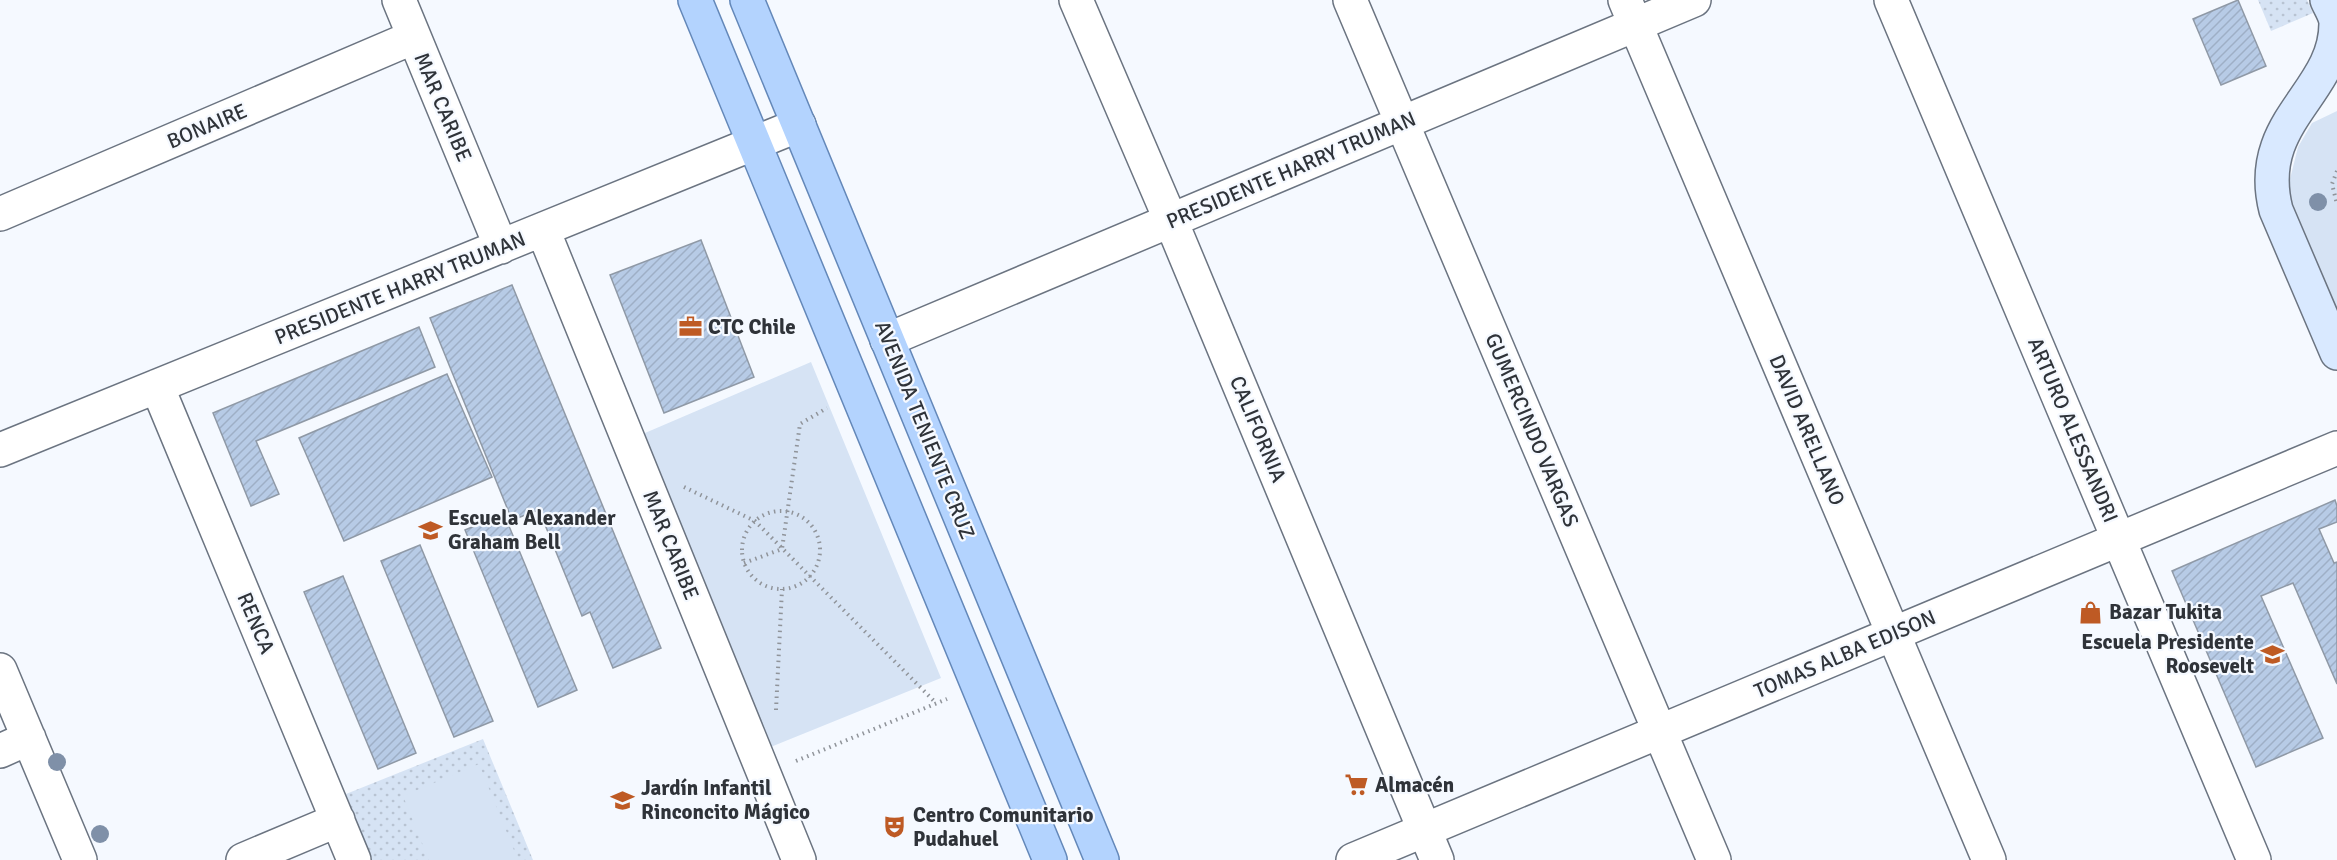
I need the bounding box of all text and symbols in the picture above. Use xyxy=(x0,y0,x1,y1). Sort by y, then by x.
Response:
street label: MAR CARIBE xyxy=(408,49,478,165)
street label: BONAIRE xyxy=(163,98,251,154)
street label: PRESIDENTE HARRY TRUMAN xyxy=(1162,106,1420,234)
street label: PRESIDENTE HARRY TRUMAN xyxy=(271,226,529,350)
office icon: CTC Chile xyxy=(677,314,703,340)
place label: CTC Chile xyxy=(708,314,796,340)
street label: AVENIDA TENIENTE CRUZ xyxy=(869,317,981,543)
street label: GUMERCINDO VARGAS xyxy=(1479,329,1585,531)
street label: ARTURO ALESSANDRI xyxy=(2022,334,2124,526)
street label: DAVID ARELLANO xyxy=(1764,351,1850,509)
street label: CALIFORNIA xyxy=(1224,372,1292,486)
street label: MAR CARIBE xyxy=(637,486,705,604)
place label: Escuela Alexander Graham Bell xyxy=(448,505,616,555)
school or university icon: Escuela Alexander Graham Bell xyxy=(417,517,443,543)
street label: RENCA xyxy=(231,588,281,658)
shop icon: Bazar Tukita xyxy=(2078,599,2104,625)
place label: Bazar Tukita xyxy=(2109,599,2222,625)
street label: TOMAS ALBA EDISON xyxy=(1750,604,1940,704)
place label: Escuela Presidente Roosevelt xyxy=(2081,629,2254,679)
school or university icon: Escuela Presidente Roosevelt xyxy=(2259,641,2285,667)
supermarket icon: Almacén xyxy=(1344,772,1370,798)
place label: Almacén xyxy=(1375,772,1454,798)
place label: Jardín Infantil Rinconcito Mágico xyxy=(641,775,810,825)
school or university icon: Jardín Infantil Rinconcito Mágico xyxy=(610,787,636,813)
place label: Centro Comunitario Pudahuel xyxy=(913,802,1093,852)
theatre icon: Centro Comunitario Pudahuel xyxy=(882,814,908,840)

